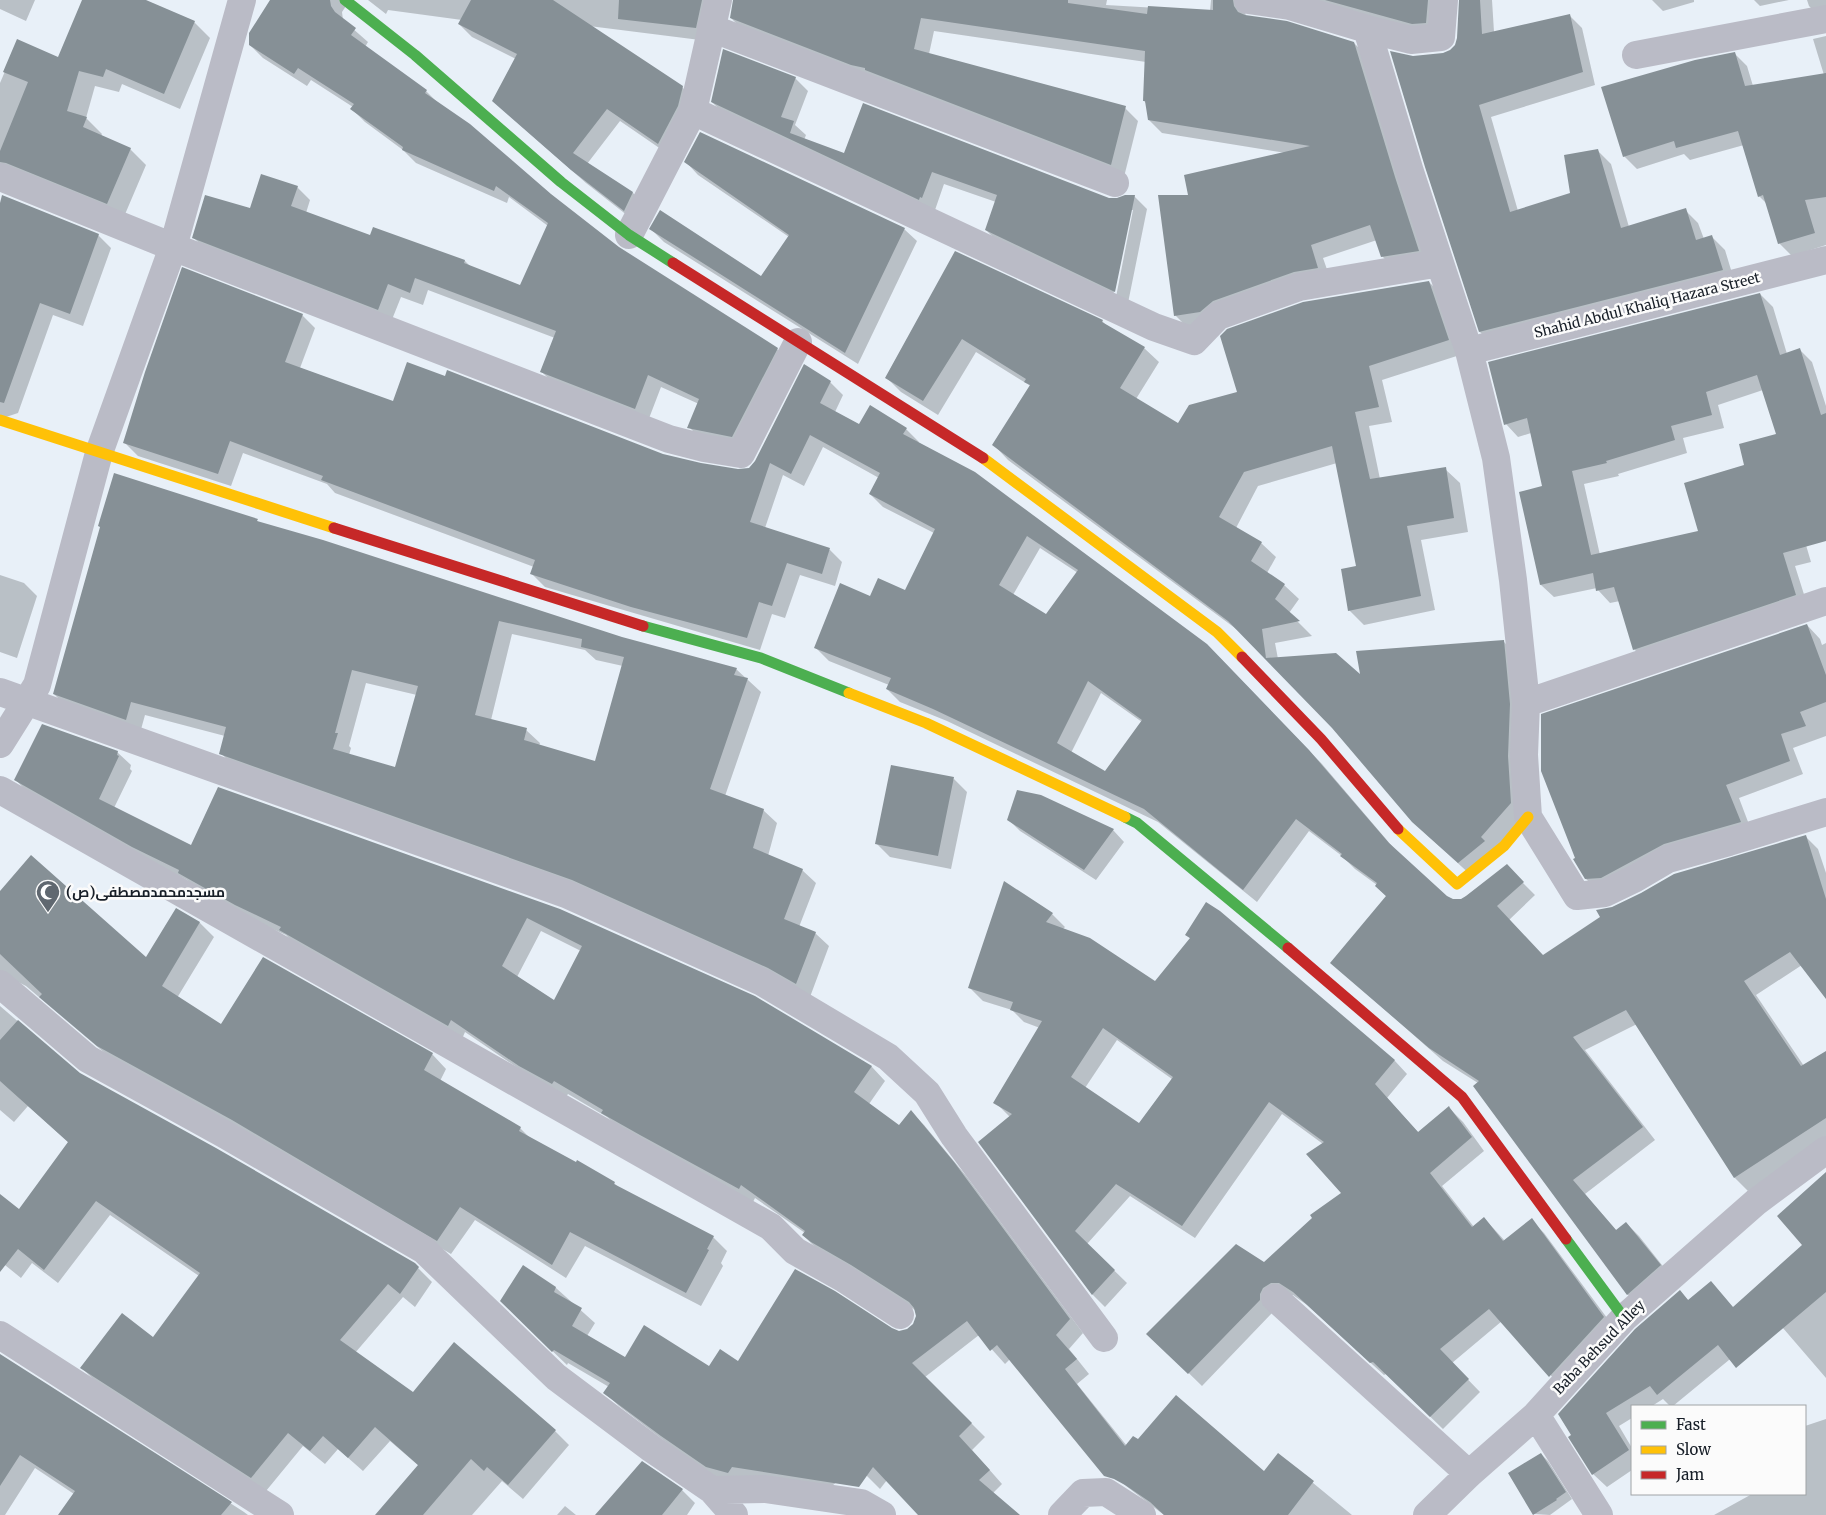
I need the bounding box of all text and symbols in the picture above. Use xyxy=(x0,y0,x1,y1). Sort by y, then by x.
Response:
street label: Shahid Abdul Khaliq Hazara Street xyxy=(1532,268,1762,342)
mosque icon: مسجدمحمدمصطفی(ص) xyxy=(35,879,61,913)
place label: مسجدمحمدمصطفی(ص) xyxy=(66,883,225,901)
street label: Baba Behsud Alley xyxy=(1549,1295,1649,1398)
legend xyxy=(1631,1405,1806,1495)
text: Fast xyxy=(1676,1415,1706,1434)
text: Slow xyxy=(1676,1440,1711,1459)
text: Jam xyxy=(1675,1465,1704,1484)

